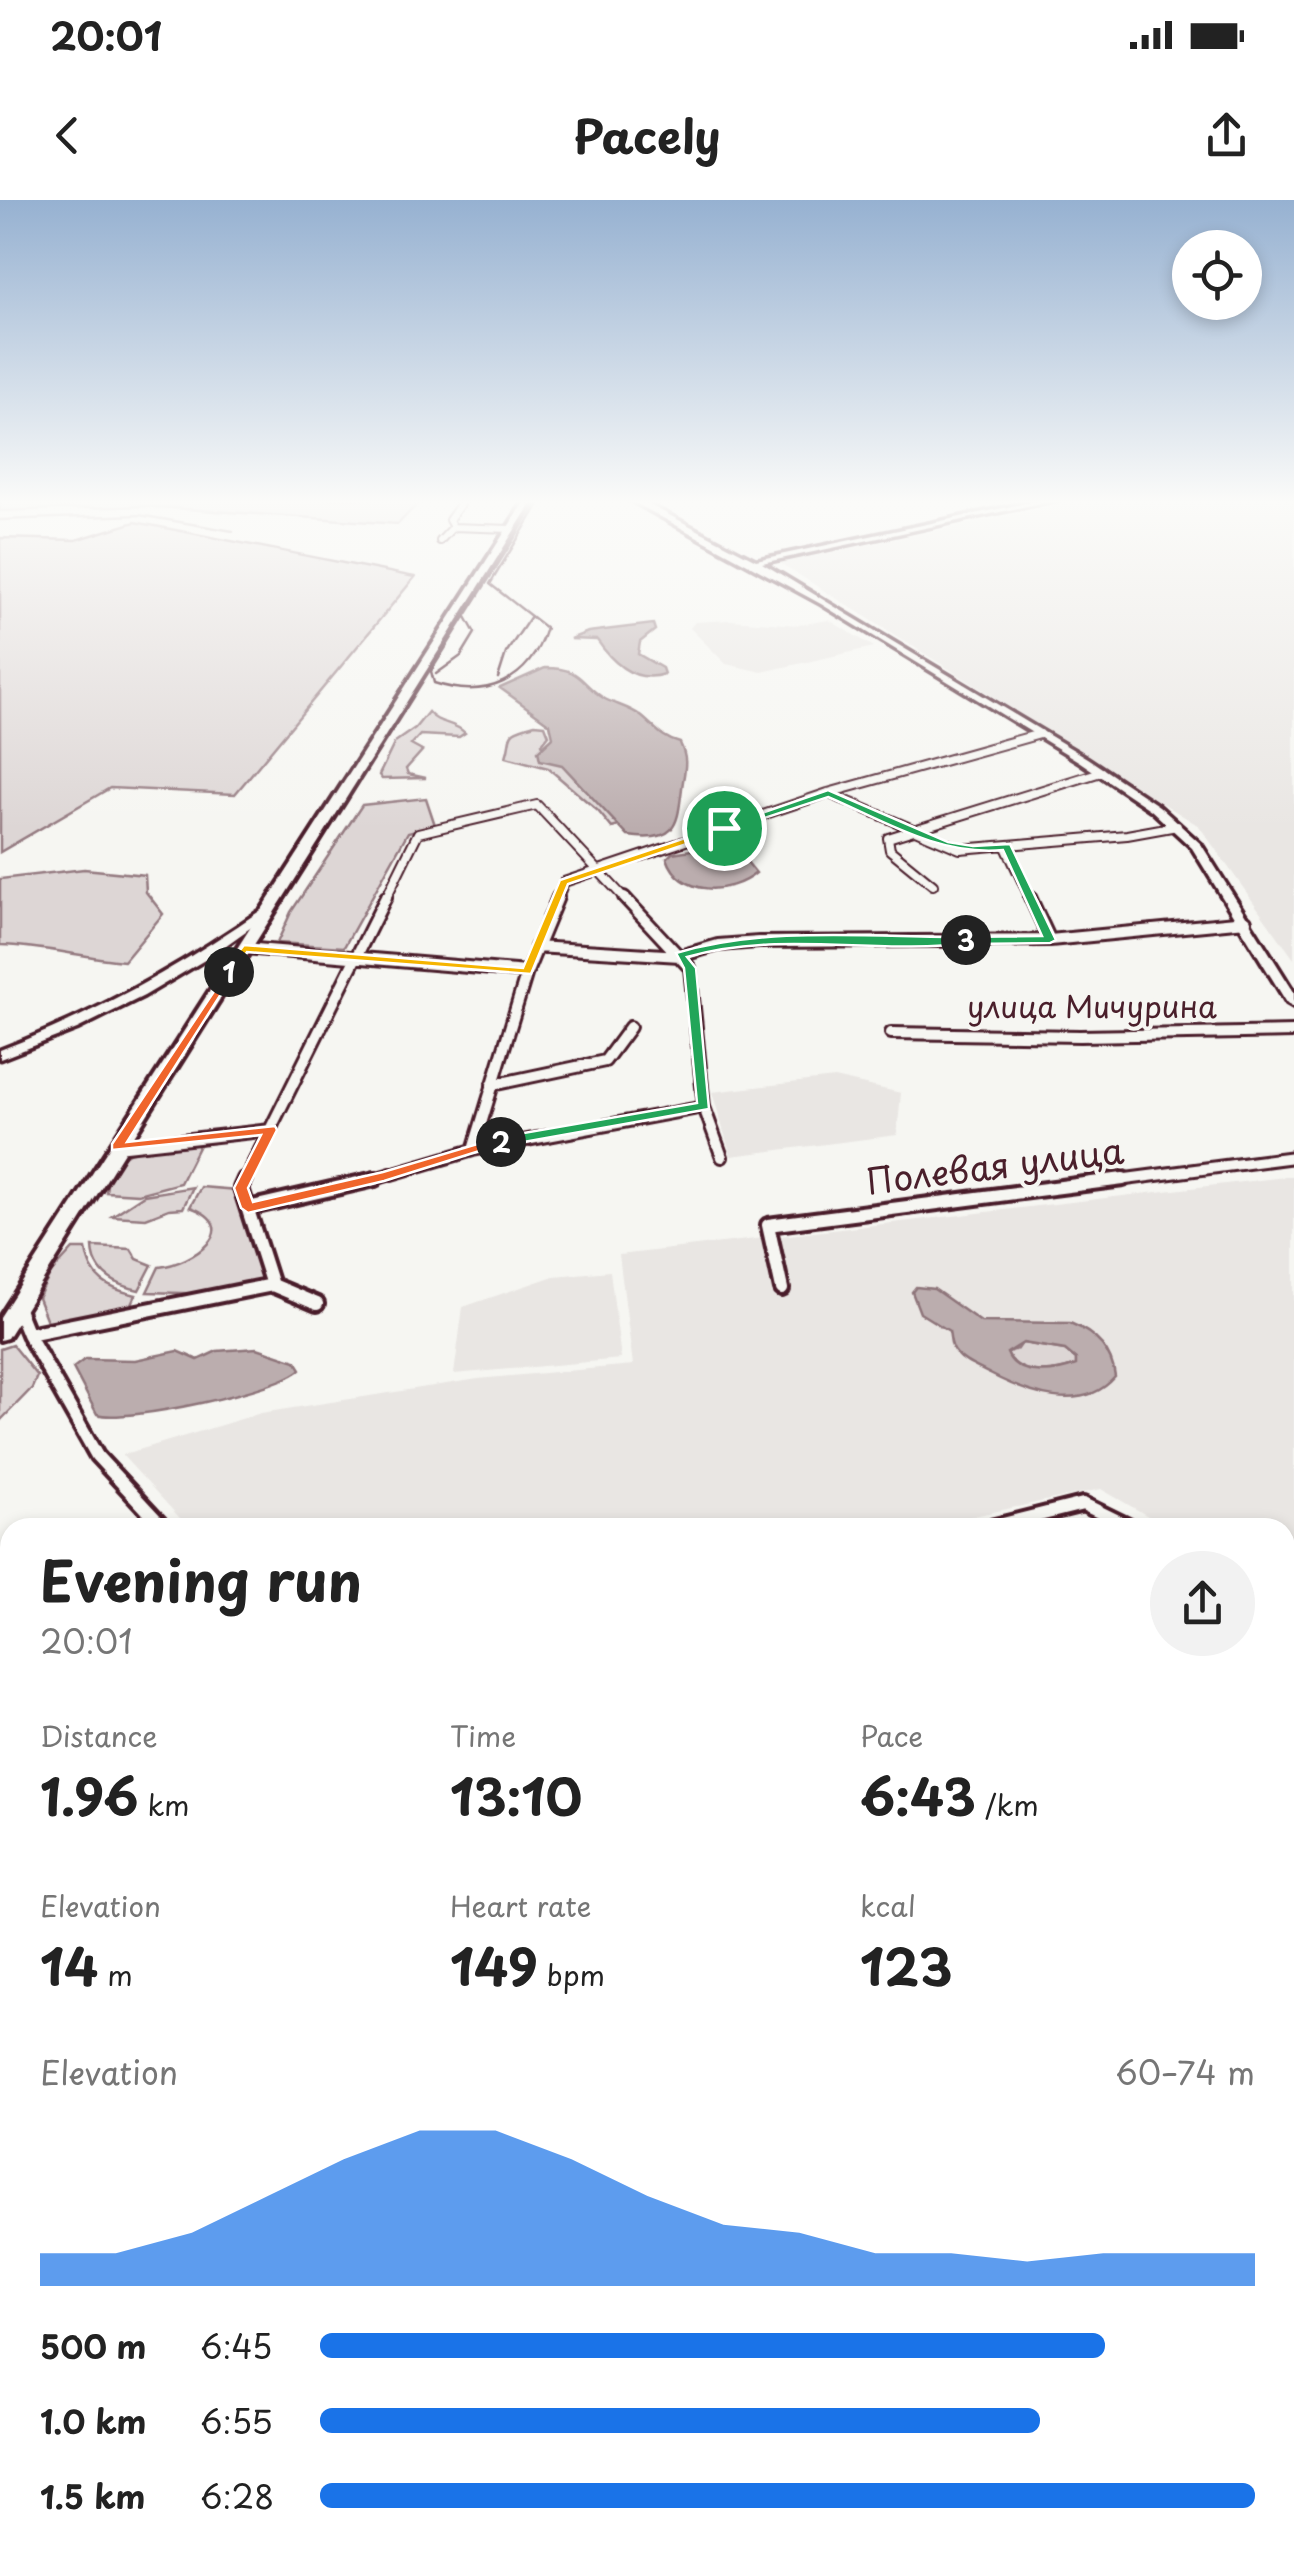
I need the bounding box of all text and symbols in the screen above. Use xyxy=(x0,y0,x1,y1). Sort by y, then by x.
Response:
text: 20:01 xyxy=(50,7,162,64)
text: Pacely xyxy=(574,101,720,169)
icon: back xyxy=(40,108,95,163)
icon: share xyxy=(1199,108,1254,163)
map controls xyxy=(1172,230,1262,320)
button: locate xyxy=(1172,230,1262,320)
pin xyxy=(682,786,767,871)
icon: arrive xyxy=(697,801,752,856)
pin: 3 xyxy=(941,915,991,965)
text: 3 xyxy=(957,918,975,961)
pin: 1 xyxy=(204,947,254,997)
text: 1 xyxy=(222,950,236,993)
street label: улица Мичурина xyxy=(967,983,1217,1028)
pin: 2 xyxy=(476,1117,526,1167)
text: 2 xyxy=(491,1120,511,1163)
street label: Полевая улица xyxy=(863,1122,1126,1207)
text: Evening run xyxy=(40,1538,362,1621)
button: share xyxy=(1150,1551,1255,1656)
text: 20:01 xyxy=(40,1617,133,1665)
text: Distance xyxy=(40,1714,158,1757)
text: Time xyxy=(450,1714,516,1757)
text: Pace xyxy=(860,1714,923,1757)
text: 1.96 xyxy=(40,1757,138,1833)
text: 13:10 xyxy=(450,1757,582,1833)
text: 6:43 xyxy=(860,1757,976,1833)
text: km xyxy=(138,1783,190,1826)
text: /km xyxy=(976,1783,1039,1826)
text: Elevation xyxy=(40,1884,161,1927)
text: Heart rate xyxy=(450,1884,591,1927)
text: kcal xyxy=(860,1884,916,1927)
text: 14 xyxy=(40,1927,98,2003)
text: 149 xyxy=(450,1927,538,2003)
text: 123 xyxy=(860,1927,953,2003)
text: m xyxy=(98,1953,133,1996)
text: bpm xyxy=(538,1953,605,1996)
text: Elevation xyxy=(40,2048,178,2096)
text: 60–74 m xyxy=(1115,2048,1255,2096)
text: 500 m xyxy=(40,2322,146,2370)
text: 6:45 xyxy=(200,2322,272,2370)
text: 1.0 km xyxy=(40,2397,146,2445)
text: 6:55 xyxy=(200,2397,273,2445)
text: 1.5 km xyxy=(40,2472,145,2520)
text: 6:28 xyxy=(200,2472,274,2520)

